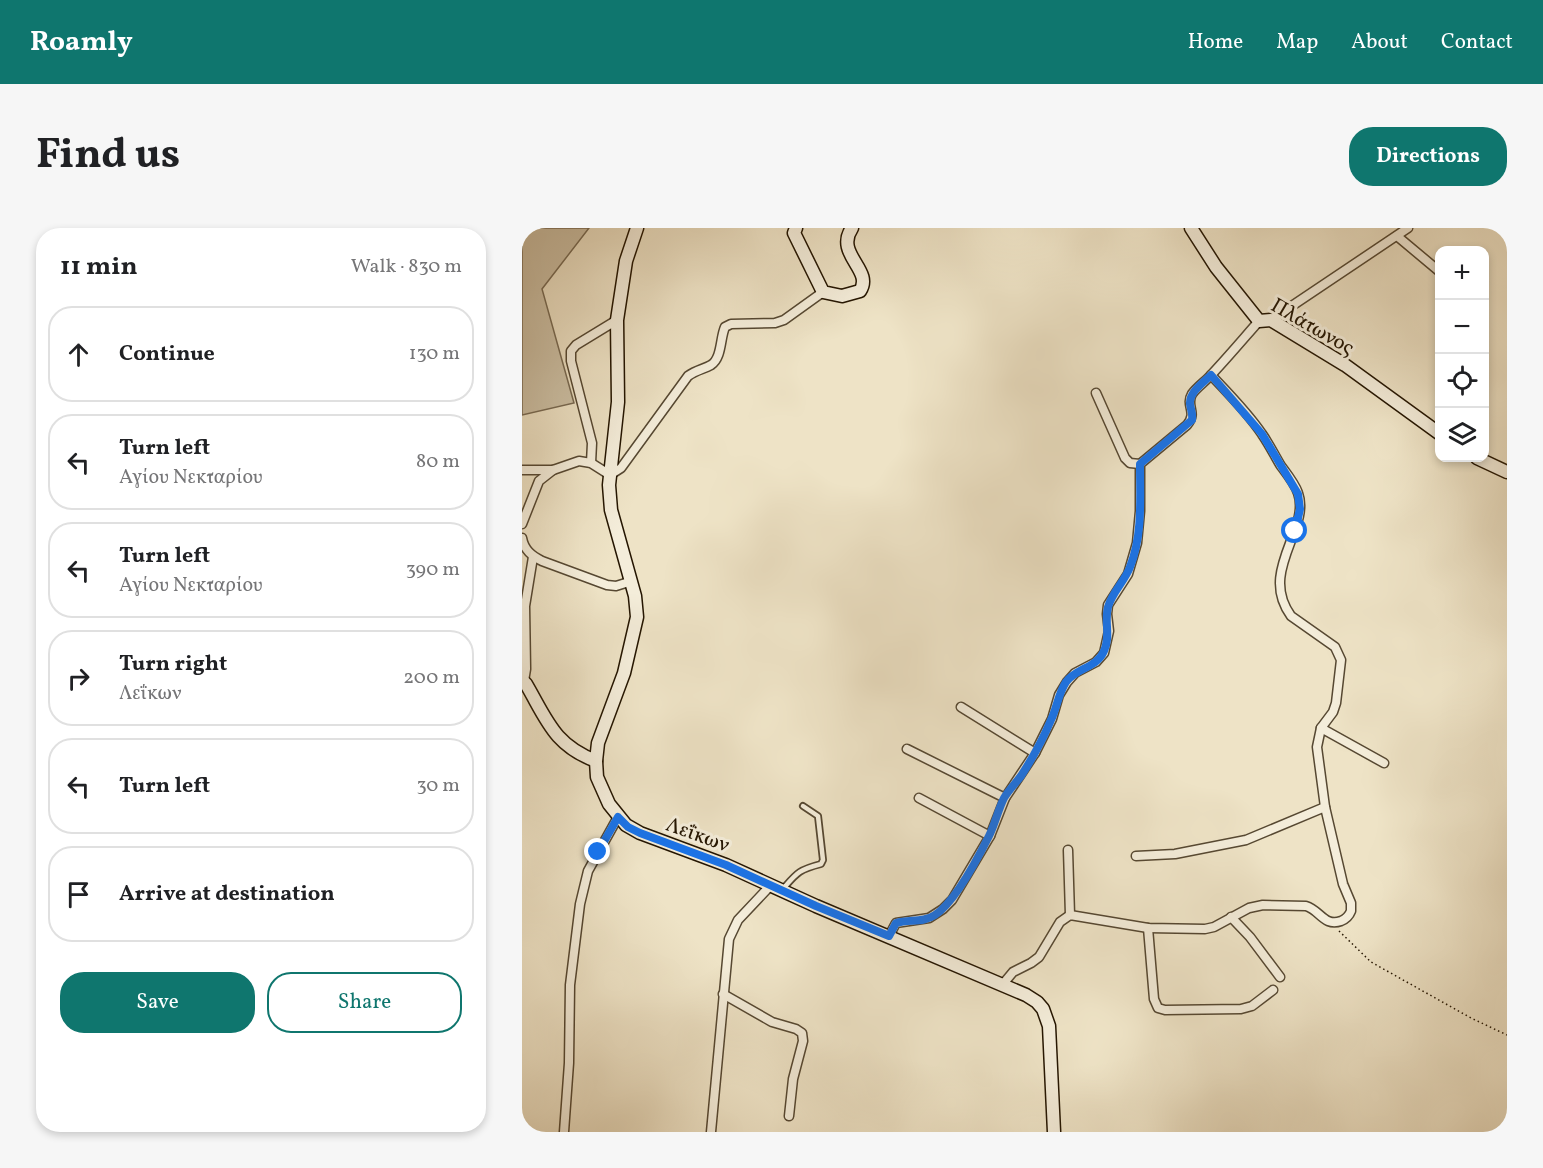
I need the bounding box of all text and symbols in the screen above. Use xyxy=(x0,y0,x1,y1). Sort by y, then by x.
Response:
text: Roamly xyxy=(30,23,133,62)
text: Home xyxy=(1188,28,1243,57)
text: Map xyxy=(1276,28,1318,57)
text: About xyxy=(1351,28,1408,57)
text: Contact xyxy=(1441,28,1513,57)
text: Find us xyxy=(36,127,180,186)
button: Directions xyxy=(1349,127,1507,186)
map controls xyxy=(1435,246,1489,462)
button: + xyxy=(1435,246,1489,300)
text: 11 min xyxy=(60,249,138,285)
text: Walk · 830 m xyxy=(351,253,462,281)
street label: Πλάτωνος xyxy=(1265,292,1360,363)
button: − xyxy=(1435,300,1489,354)
icon: ahead xyxy=(62,338,95,371)
text: Continue xyxy=(119,339,215,370)
text: 130 m xyxy=(409,340,460,368)
button: locate xyxy=(1435,354,1489,408)
button: layers xyxy=(1435,408,1489,462)
text: Turn left xyxy=(119,433,210,464)
icon: left xyxy=(62,446,95,479)
text: 80 m xyxy=(416,448,460,476)
text: Αγίου Νεκταρίου xyxy=(119,464,263,492)
route start xyxy=(1281,517,1307,543)
text: Turn left xyxy=(119,541,210,572)
icon: left xyxy=(62,554,95,587)
text: 390 m xyxy=(406,556,460,584)
text: Αγίου Νεκταρίου xyxy=(119,572,263,600)
text: Turn right xyxy=(119,649,227,680)
icon: right xyxy=(62,662,95,695)
text: 200 m xyxy=(403,664,460,692)
text: Λεΐκων xyxy=(119,680,181,708)
icon: left xyxy=(62,770,95,803)
text: Turn left xyxy=(119,771,210,802)
text: 30 m xyxy=(416,772,460,800)
street label: Λεΐκων xyxy=(662,811,733,860)
route end xyxy=(584,838,610,864)
icon: arrive xyxy=(62,878,95,911)
text: Arrive at destination xyxy=(119,879,335,910)
button: Save xyxy=(60,972,255,1033)
button: Share xyxy=(267,972,462,1033)

